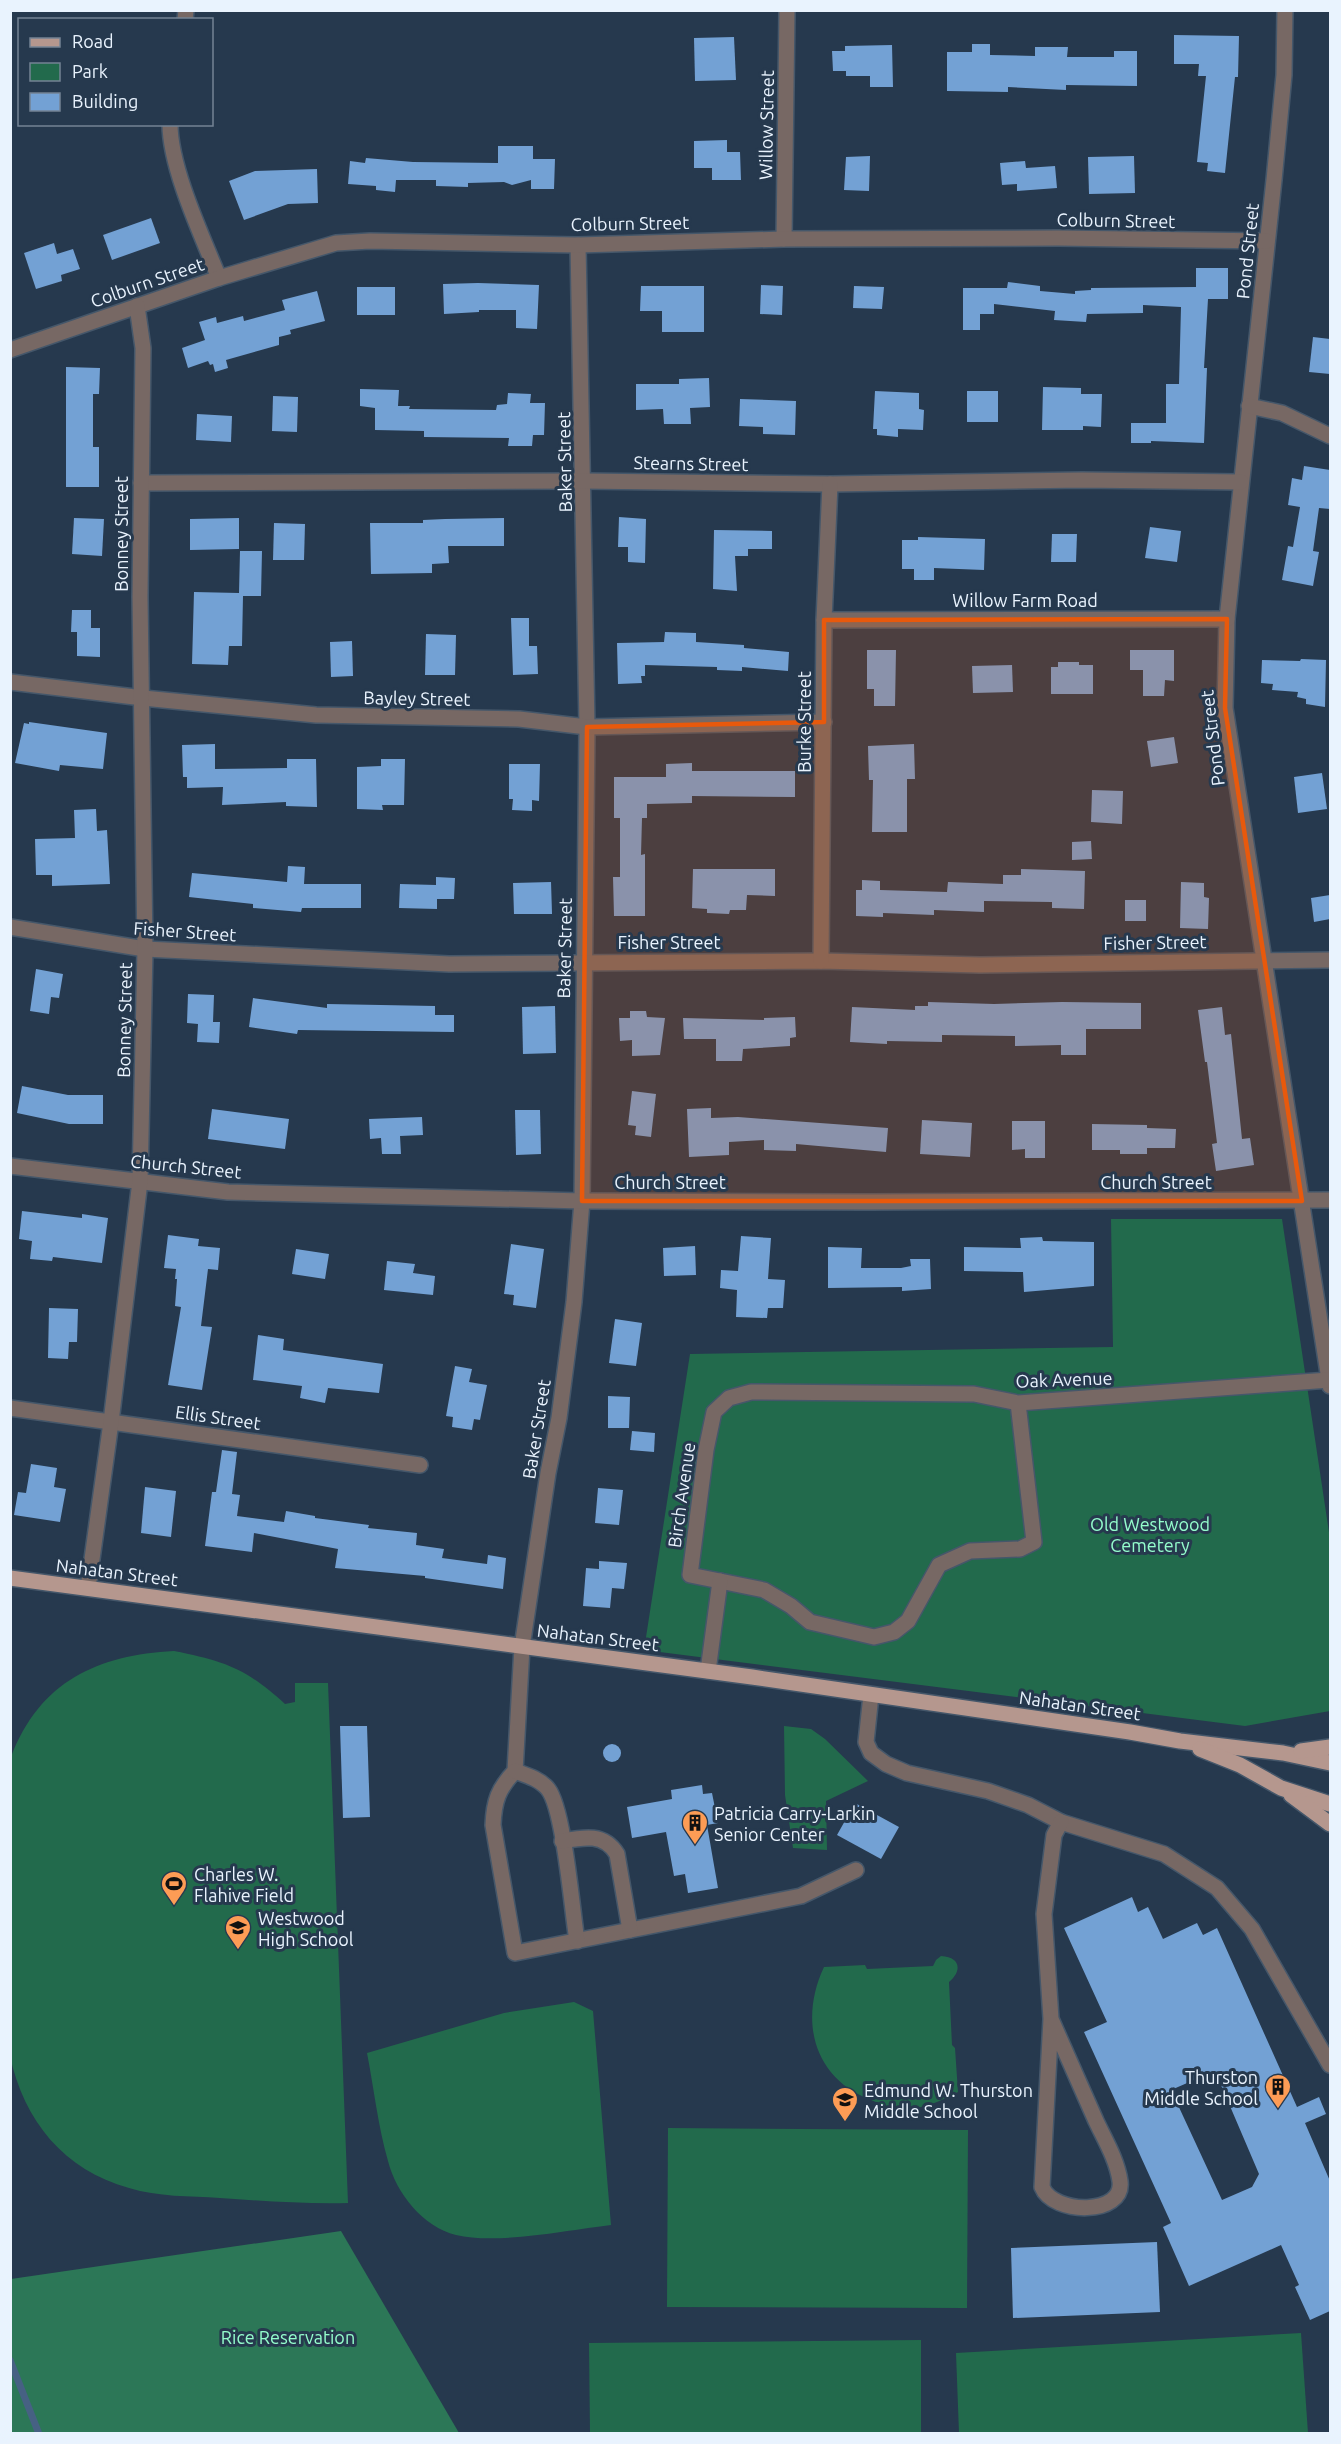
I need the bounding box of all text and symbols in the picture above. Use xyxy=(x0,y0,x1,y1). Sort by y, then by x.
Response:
legend xyxy=(18,18,213,126)
text: Road xyxy=(72,31,114,51)
text: Park xyxy=(72,61,108,81)
street label: Willow Street xyxy=(755,70,777,180)
text: Building xyxy=(72,91,138,111)
street label: Pond Street xyxy=(1232,202,1262,300)
street label: Colburn Street xyxy=(1057,209,1175,231)
street label: Colburn Street xyxy=(571,212,689,234)
street label: Colburn Street xyxy=(88,253,206,311)
street label: Baker Street xyxy=(553,412,575,512)
street label: Stearns Street xyxy=(633,452,749,474)
street label: Bonney Street xyxy=(111,476,131,592)
street label: Willow Farm Road xyxy=(952,590,1098,610)
street label: Burke Street xyxy=(794,671,814,773)
street label: Bayley Street xyxy=(363,687,471,709)
street label: Pond Street xyxy=(1196,689,1228,787)
street label: Baker Street xyxy=(553,898,575,998)
street label: Fisher Street xyxy=(133,917,237,945)
street label: Fisher Street xyxy=(1103,931,1207,953)
street label: Fisher Street xyxy=(617,932,721,952)
street label: Bonney Street xyxy=(113,962,135,1078)
street label: Church Street xyxy=(130,1150,242,1182)
street label: Church Street xyxy=(614,1172,726,1192)
street label: Church Street xyxy=(1100,1172,1212,1192)
street label: Oak Avenue xyxy=(1015,1367,1113,1391)
street label: Baker Street xyxy=(518,1378,554,1480)
street label: Ellis Street xyxy=(174,1401,262,1433)
street label: Birch Avenue xyxy=(664,1441,698,1549)
park label: Old Westwood Cemetery xyxy=(1090,1514,1210,1555)
street label: Nahatan Street xyxy=(55,1555,179,1589)
street label: Nahatan Street xyxy=(536,1620,660,1654)
street label: Nahatan Street xyxy=(1018,1687,1142,1723)
place label: Patricia Carry-Larkin Senior Center xyxy=(714,1803,875,1844)
building icon: Patricia Carry-Larkin Senior Center xyxy=(680,1808,710,1846)
place label: Charles W. Flahive Field xyxy=(194,1864,294,1905)
sports icon: Charles W. Flahive Field xyxy=(159,1869,189,1907)
place label: Westwood High School xyxy=(258,1908,354,1949)
school or university icon: Westwood High School xyxy=(223,1913,253,1951)
place label: Thurston Middle School xyxy=(1144,2067,1258,2108)
building icon: Thurston Middle School xyxy=(1263,2072,1293,2110)
place label: Edmund W. Thurston Middle School xyxy=(864,2080,1033,2121)
school or university icon: Edmund W. Thurston Middle School xyxy=(830,2085,860,2123)
park label: Rice Reservation xyxy=(221,2327,355,2347)

